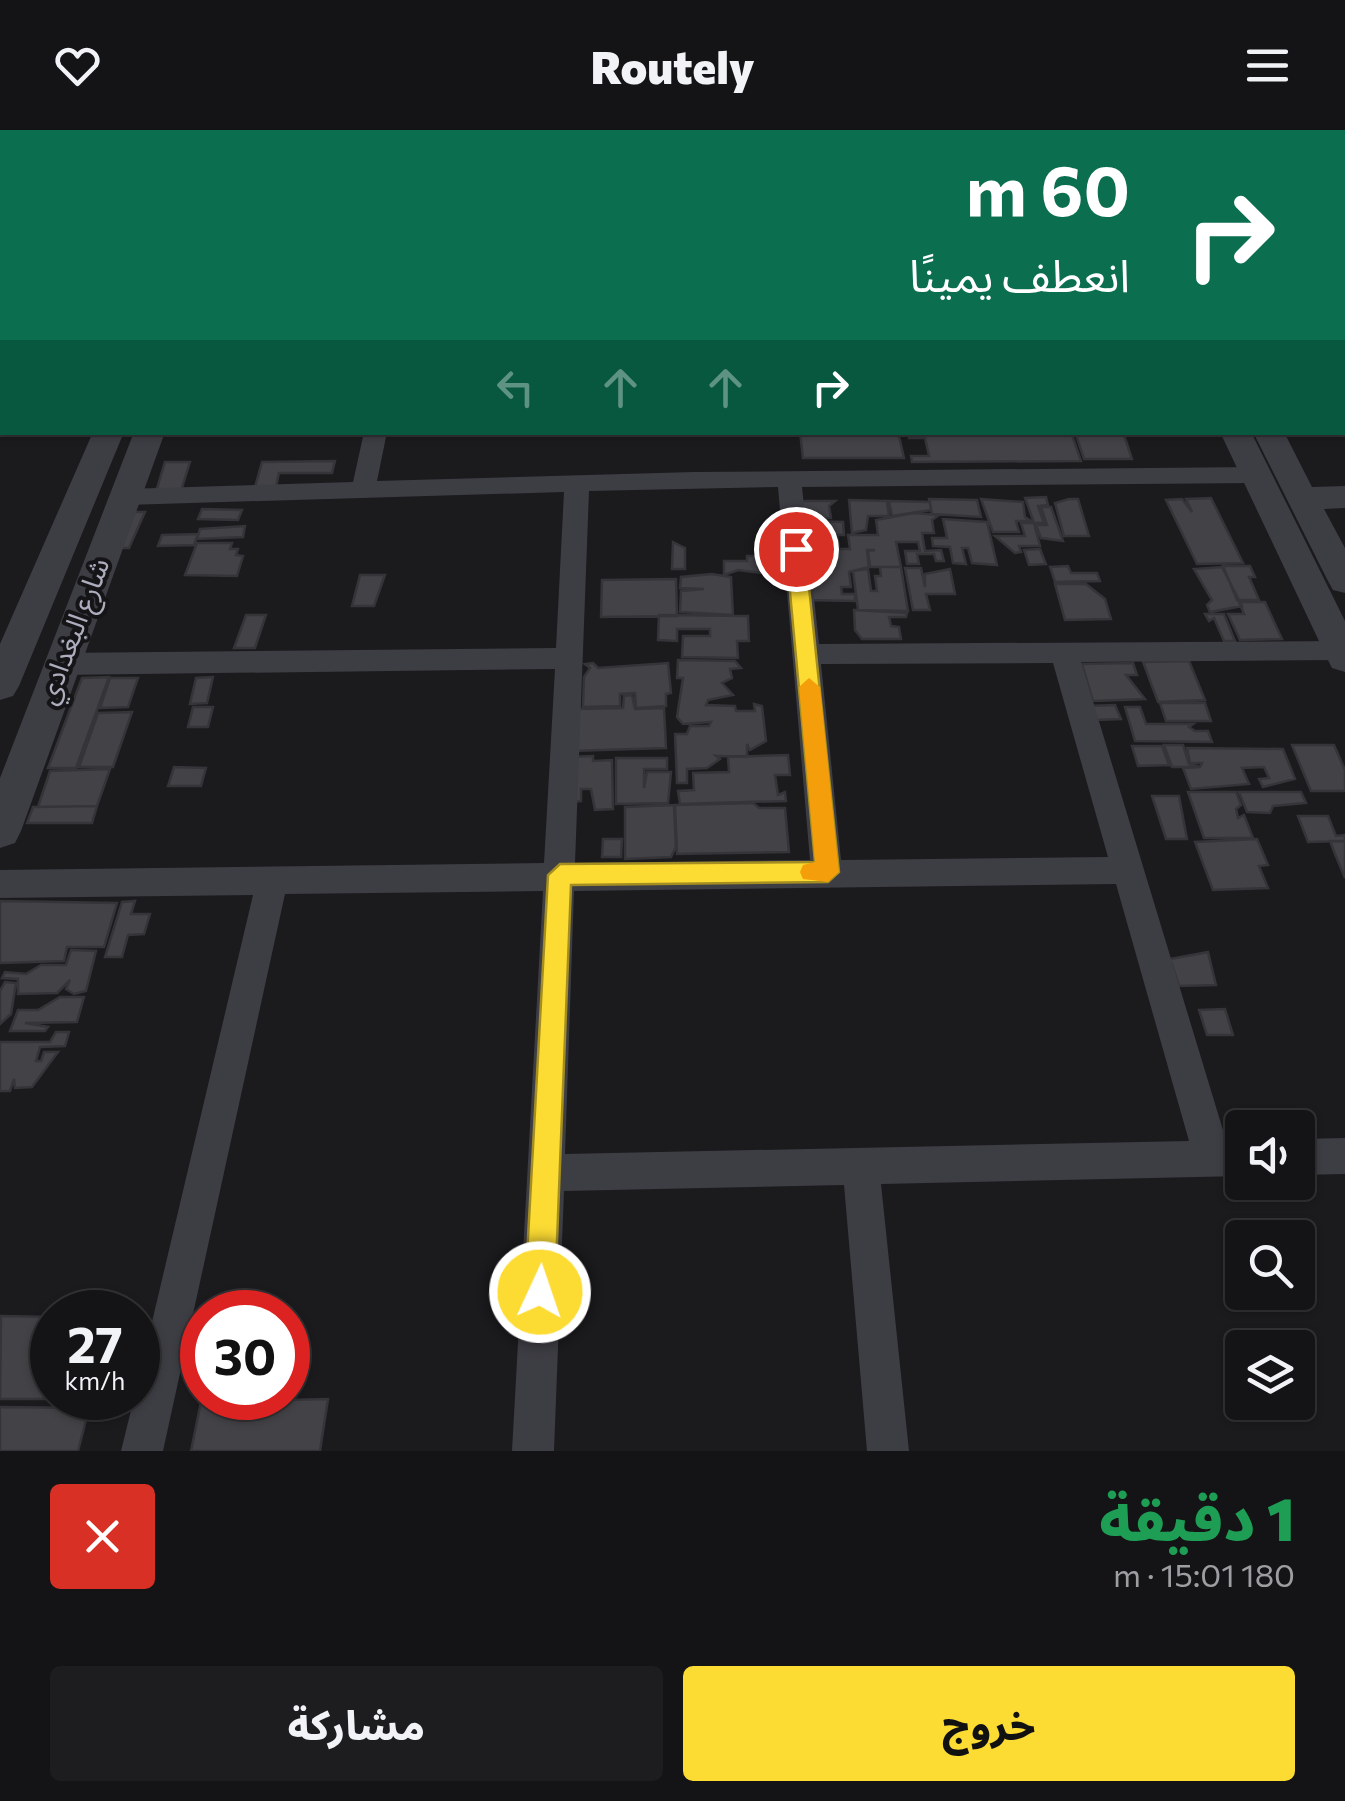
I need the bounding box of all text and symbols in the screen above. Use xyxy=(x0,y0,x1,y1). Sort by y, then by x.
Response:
icon: heart xyxy=(50,38,105,93)
text: Routely xyxy=(591,38,755,93)
icon: menu xyxy=(1240,38,1295,93)
text: 60 m xyxy=(966,145,1130,230)
icon: right xyxy=(1165,170,1295,300)
text: انعطف يمينًا xyxy=(909,246,1130,301)
icon: left xyxy=(488,360,543,415)
icon: ahead xyxy=(593,360,648,415)
icon: ahead xyxy=(698,360,753,415)
icon: right xyxy=(803,360,858,415)
pin xyxy=(754,507,839,592)
icon: arrive xyxy=(769,522,824,577)
street label: شارع البغدادي xyxy=(29,553,121,711)
map controls xyxy=(1225,1110,1315,1420)
button: sound xyxy=(1225,1110,1315,1200)
button: search xyxy=(1225,1220,1315,1310)
position arrow xyxy=(488,1240,592,1344)
speed limit sign: 30 xyxy=(180,1290,310,1420)
text: 27 xyxy=(67,1312,123,1373)
button: layers xyxy=(1225,1330,1315,1420)
text: km/h xyxy=(65,1365,125,1395)
text: 1 دقيقة xyxy=(1099,1480,1295,1553)
button: close xyxy=(50,1484,155,1589)
text: 180 m · 15:01 xyxy=(1113,1554,1295,1594)
button: مشاركة xyxy=(50,1666,663,1781)
button: خروج xyxy=(683,1666,1295,1781)

